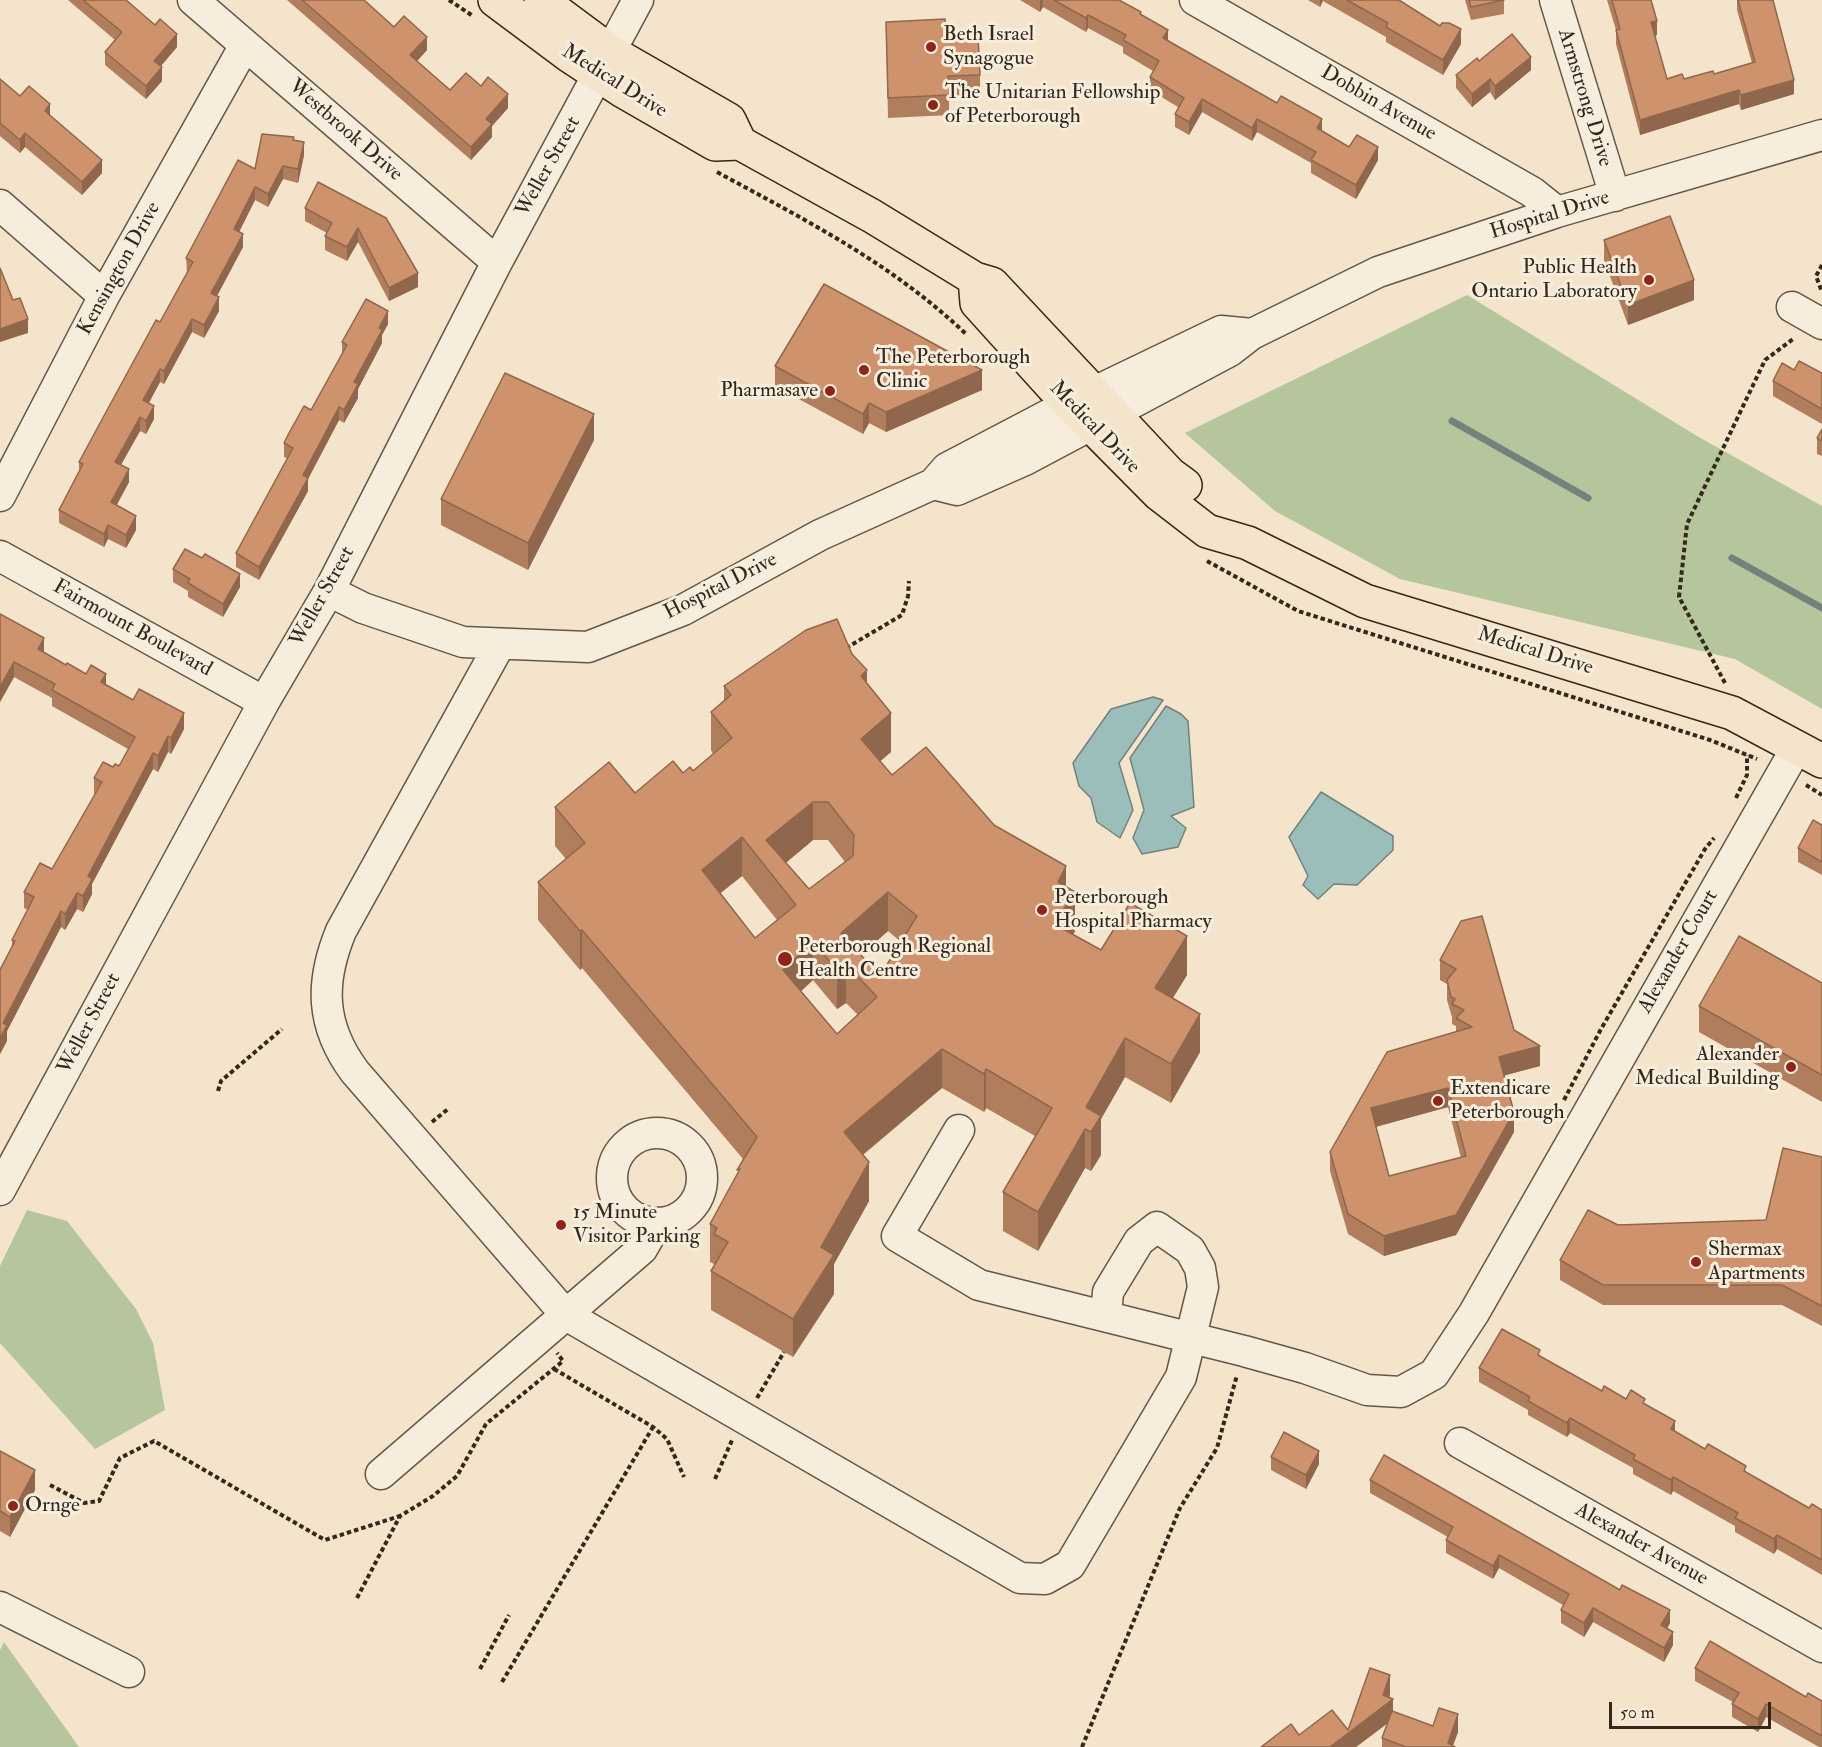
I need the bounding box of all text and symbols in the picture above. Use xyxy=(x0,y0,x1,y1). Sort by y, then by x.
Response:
place label: Beth Israel Synagogue xyxy=(943,22,1034,72)
street label: Armstrong Drive xyxy=(1551,26,1617,170)
street label: Medical Drive xyxy=(557,40,671,124)
marker: Beth Israel Synagogue xyxy=(924,40,938,54)
street label: Dobbin Avenue xyxy=(1316,61,1440,147)
street label: Westbrook Drive xyxy=(283,75,407,187)
place label: The Unitarian Fellowship of Peterborough xyxy=(945,80,1160,130)
marker: The Unitarian Fellowship of Peterborough xyxy=(926,98,940,112)
street label: Weller Street xyxy=(511,113,587,221)
street label: Hospital Drive xyxy=(1487,186,1613,246)
street label: Kensington Drive xyxy=(73,198,167,340)
place label: Public Health Ontario Laboratory xyxy=(1471,255,1637,305)
marker: Public Health Ontario Laboratory xyxy=(1642,273,1656,287)
place label: The Peterborough Clinic xyxy=(876,345,1030,395)
marker: The Peterborough Clinic xyxy=(857,363,871,377)
street label: Medical Drive xyxy=(1043,376,1145,480)
place label: Pharmasave xyxy=(720,378,818,404)
marker: Pharmasave xyxy=(823,384,837,398)
street label: Weller Street xyxy=(285,543,361,651)
street label: Hospital Drive xyxy=(660,548,782,626)
street label: Fairmount Boulevard xyxy=(48,575,216,683)
street label: Medical Drive xyxy=(1474,622,1596,682)
place label: Peterborough Hospital Pharmacy xyxy=(1054,885,1212,935)
street label: Alexander Court xyxy=(1633,886,1725,1018)
marker: Peterborough Hospital Pharmacy xyxy=(1035,903,1049,917)
place label: Peterborough Regional Health Centre xyxy=(798,934,991,984)
marker: Peterborough Regional Health Centre xyxy=(776,950,794,968)
street label: Weller Street xyxy=(53,969,127,1079)
place label: Alexander Medical Building xyxy=(1635,1042,1779,1092)
marker: Alexander Medical Building xyxy=(1784,1060,1798,1074)
place label: Extendicare Peterborough xyxy=(1450,1076,1564,1126)
marker: Extendicare Peterborough xyxy=(1431,1094,1445,1108)
place label: 15 Minute Visitor Parking xyxy=(573,1200,700,1250)
marker: 15 Minute Visitor Parking xyxy=(554,1218,568,1232)
place label: Shermax Apartments xyxy=(1708,1237,1805,1287)
marker: Shermax Apartments xyxy=(1689,1255,1703,1269)
place label: Ornge xyxy=(25,1493,80,1519)
street label: Alexander Avenue xyxy=(1570,1498,1712,1592)
marker: Ornge xyxy=(6,1499,20,1513)
scale bar xyxy=(1612,1690,1774,1728)
text: 50 m xyxy=(1620,1701,1655,1724)

